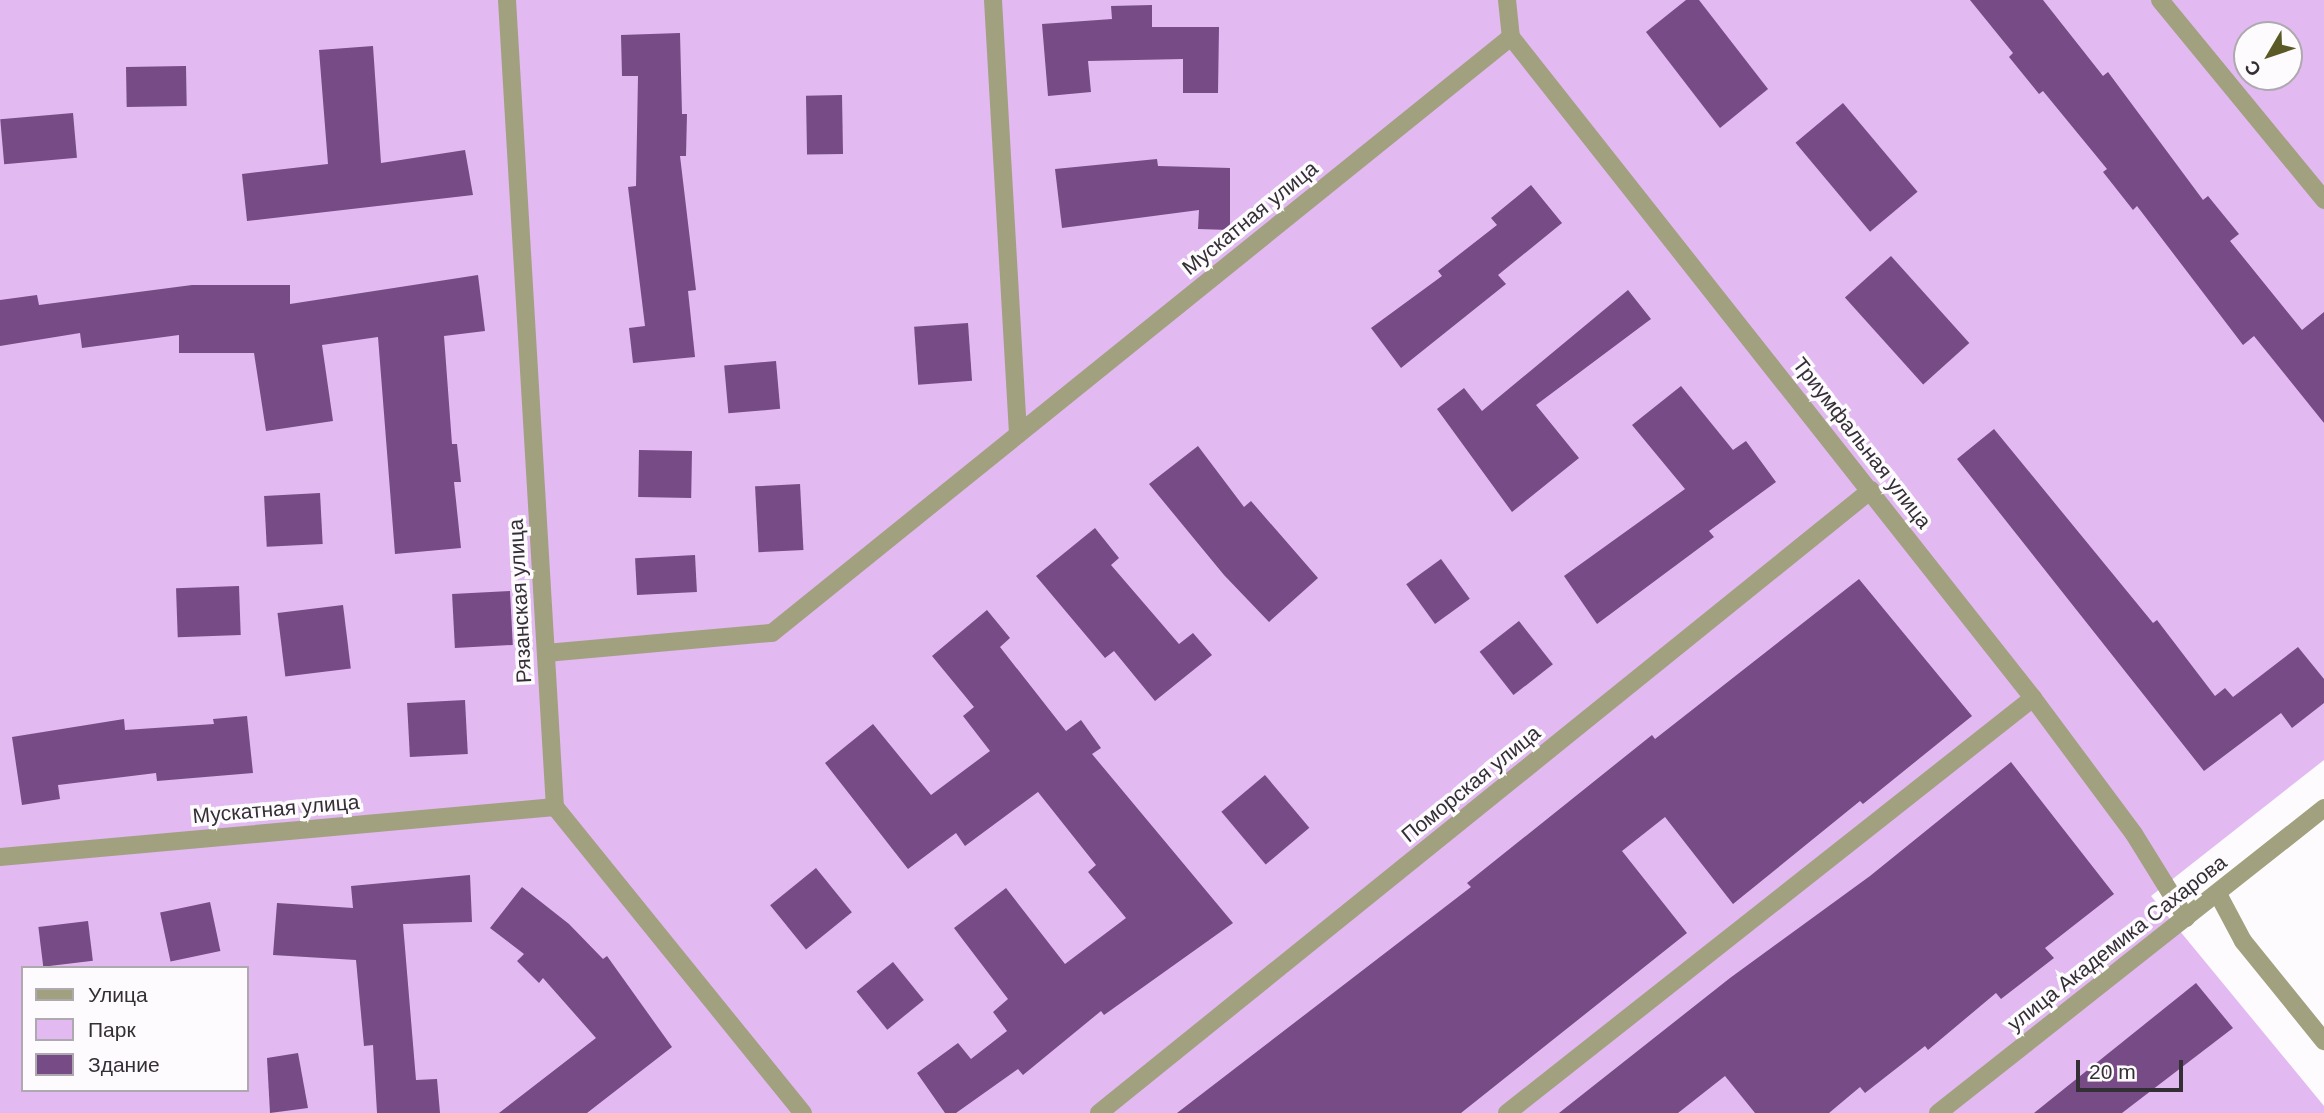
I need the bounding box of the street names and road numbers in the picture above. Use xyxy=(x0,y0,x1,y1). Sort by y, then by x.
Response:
street label: Мускатная улица xyxy=(1177,156,1323,280)
street label: Триумфальная улица xyxy=(1787,352,1937,534)
street label: Рязанская улица xyxy=(503,518,537,684)
street label: Поморская улица xyxy=(1396,720,1546,848)
street label: Мускатная улица xyxy=(192,789,360,829)
street label: улица Академика Сахарова xyxy=(2002,850,2232,1036)

